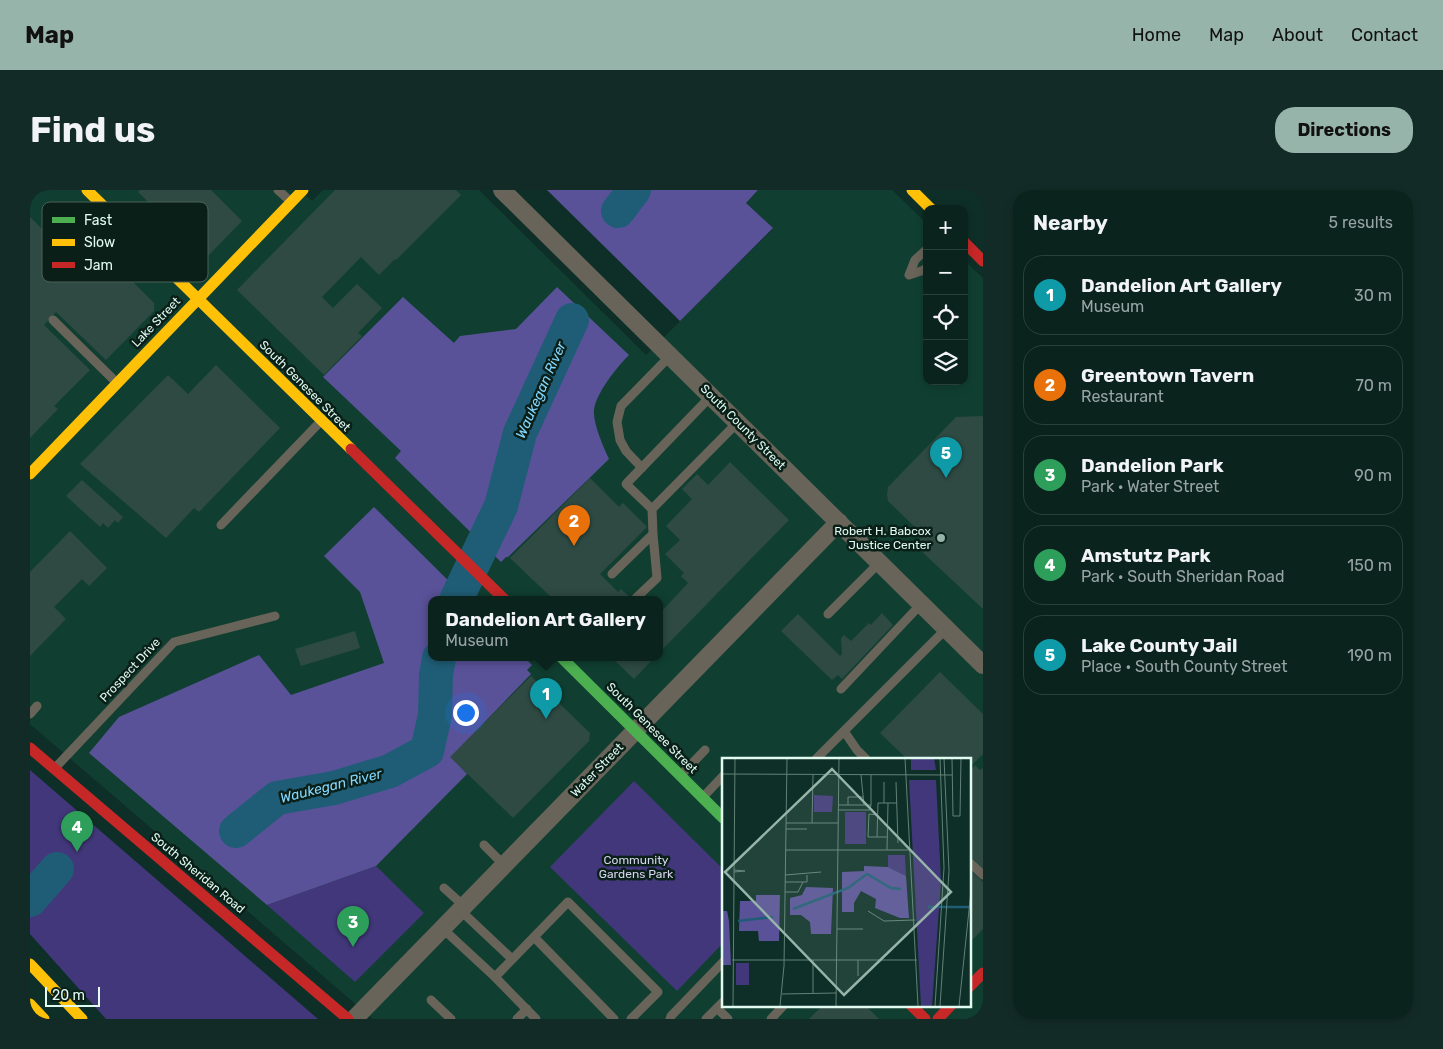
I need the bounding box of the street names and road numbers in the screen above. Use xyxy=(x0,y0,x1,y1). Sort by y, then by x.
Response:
street label: Lake Street xyxy=(129,294,183,350)
street label: South Genesee Street xyxy=(257,338,354,435)
street label: South County Street xyxy=(698,382,789,473)
street label: Prospect Drive xyxy=(97,635,163,705)
street label: South Genesee Street xyxy=(604,680,701,777)
street label: Water Street xyxy=(568,740,626,800)
street label: South Sheridan Road xyxy=(148,830,248,916)

